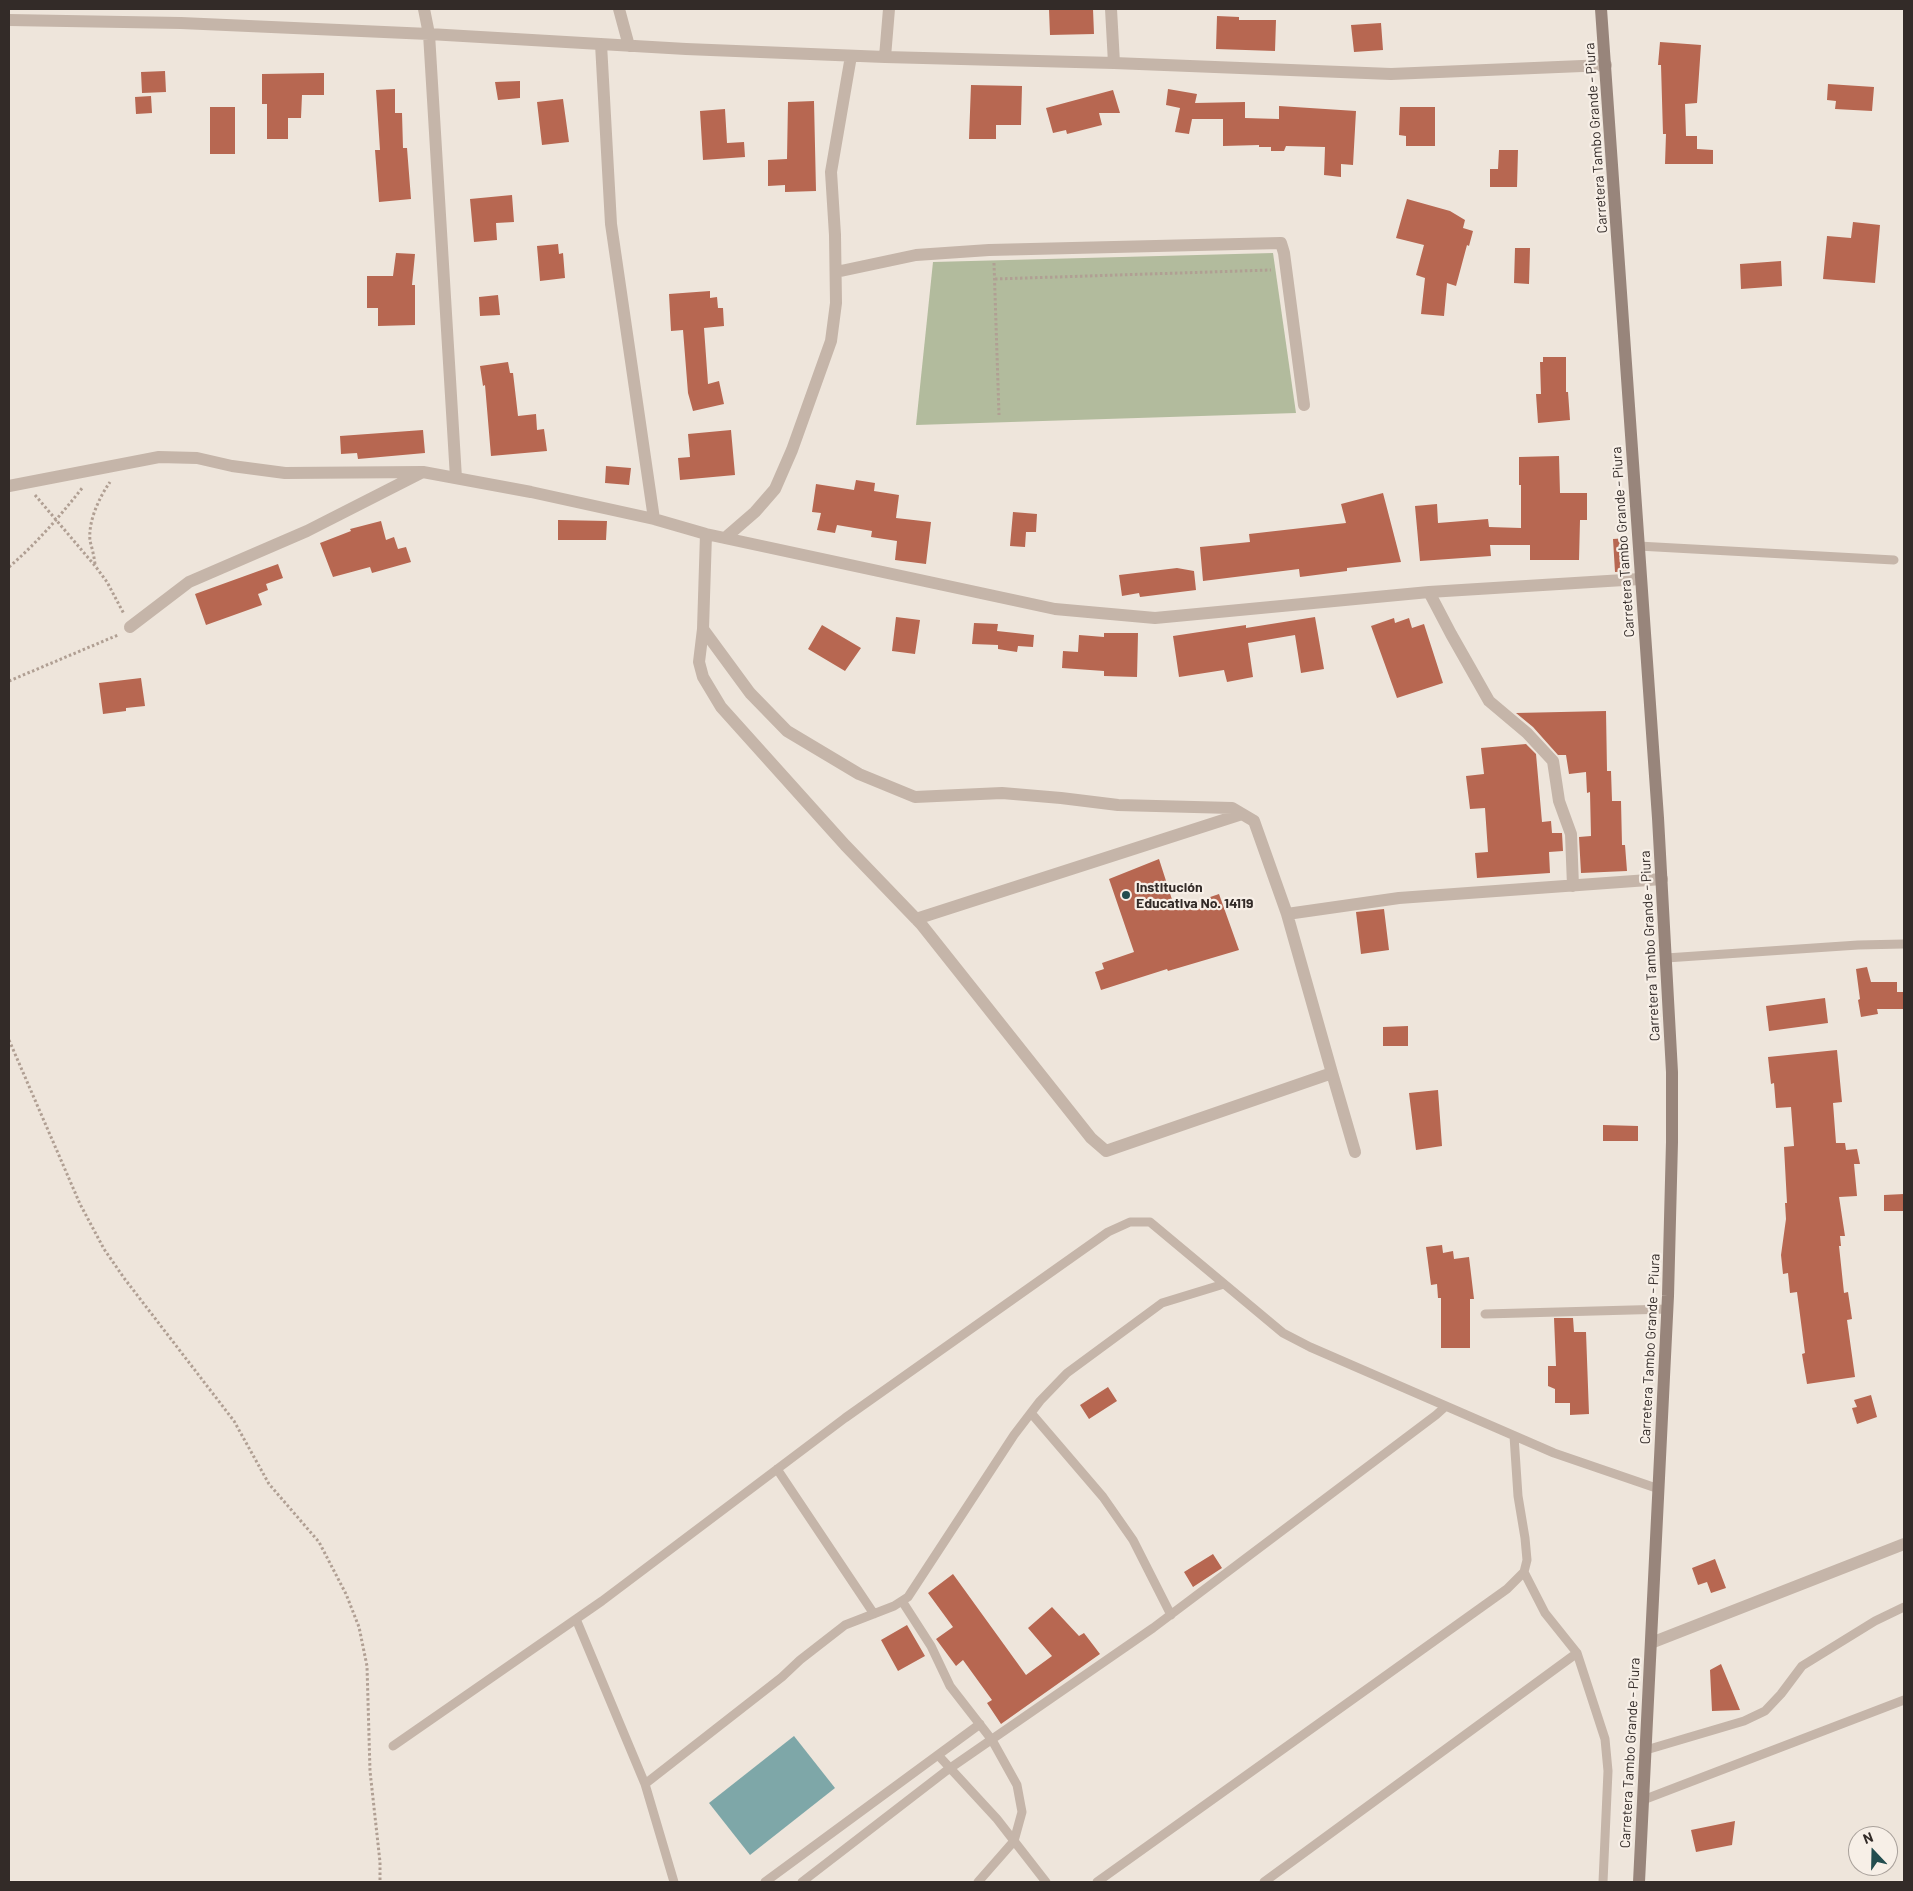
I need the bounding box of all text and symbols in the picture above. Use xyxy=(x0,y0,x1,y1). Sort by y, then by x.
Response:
street label: Carretera Tambo Grande - Piura xyxy=(1581,42,1611,234)
street label: Carretera Tambo Grande - Piura xyxy=(1608,446,1638,638)
street label: Carretera Tambo Grande - Piura xyxy=(1637,850,1663,1042)
place label: Institución Educativa No. 14119 xyxy=(1136,879,1253,912)
marker: Institución Educativa No. 14119 xyxy=(1120,889,1132,901)
street label: Carretera Tambo Grande - Piura xyxy=(1637,1253,1663,1445)
street label: Carretera Tambo Grande - Piura xyxy=(1617,1657,1643,1849)
north arrow xyxy=(1848,1826,1898,1876)
text: N xyxy=(1860,1828,1875,1847)

